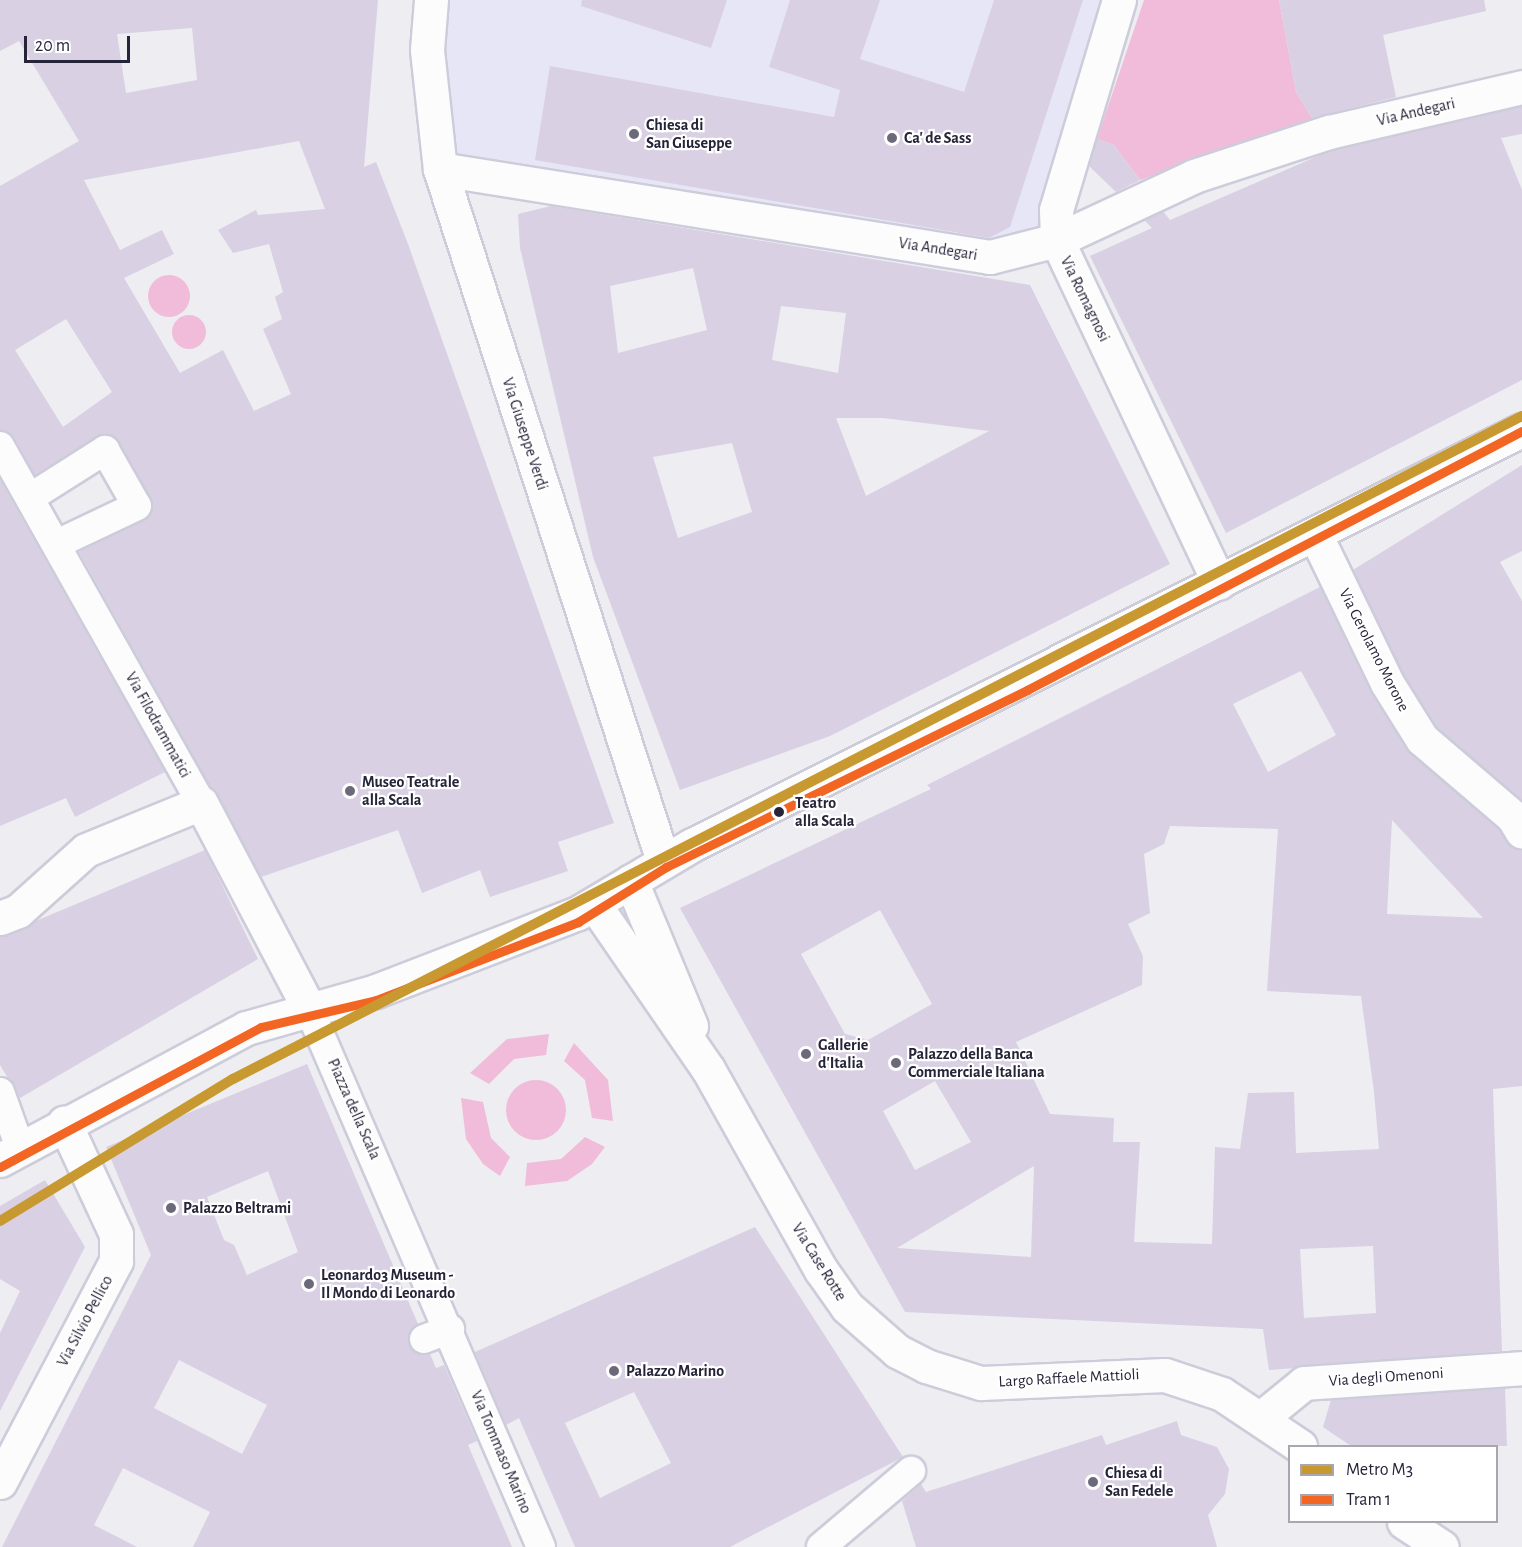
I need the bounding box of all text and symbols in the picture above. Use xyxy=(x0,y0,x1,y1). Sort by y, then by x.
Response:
scale bar xyxy=(27,24,134,62)
text: 20 m xyxy=(35,37,70,55)
street label: Via Andegari xyxy=(1375,94,1457,130)
place label: Chiesa di San Giuseppe xyxy=(646,115,732,153)
marker: Chiesa di San Giuseppe xyxy=(627,127,641,141)
place label: Ca' de Sass xyxy=(904,128,971,148)
marker: Ca' de Sass xyxy=(885,131,899,145)
street label: Via Andegari xyxy=(897,233,979,265)
street label: Via Romagnosi xyxy=(1056,253,1114,345)
street label: Via Giuseppe Verdi xyxy=(498,375,552,493)
street label: Via Gerolamo Morone xyxy=(1335,585,1413,715)
street label: Via Filodrammatici xyxy=(121,669,195,781)
place label: Museo Teatrale alla Scala xyxy=(362,772,459,810)
marker: Museo Teatrale alla Scala xyxy=(343,784,357,798)
place label: Teatro alla Scala xyxy=(795,793,855,831)
marker: Teatro alla Scala xyxy=(768,801,790,823)
place label: Gallerie d'Italia xyxy=(818,1035,868,1073)
place label: Palazzo della Banca Commerciale Italiana xyxy=(908,1044,1045,1082)
marker: Gallerie d'Italia xyxy=(799,1047,813,1061)
street label: Piazza della Scala xyxy=(323,1056,385,1162)
marker: Palazzo della Banca Commerciale Italiana xyxy=(889,1056,903,1070)
place label: Palazzo Beltrami xyxy=(183,1198,291,1218)
marker: Palazzo Beltrami xyxy=(164,1201,178,1215)
street label: Via Case Rotte xyxy=(788,1220,850,1304)
place label: Leonardo3 Museum - Il Mondo di Leonardo xyxy=(321,1265,455,1303)
street label: Via Silvio Pellico xyxy=(53,1272,117,1370)
marker: Leonardo3 Museum - Il Mondo di Leonardo xyxy=(302,1277,316,1291)
place label: Palazzo Marino xyxy=(626,1361,724,1381)
street label: Via degli Omenoni xyxy=(1328,1363,1444,1391)
marker: Palazzo Marino xyxy=(607,1364,621,1378)
street label: Largo Raffaele Mattioli xyxy=(998,1365,1140,1391)
street label: Via Tommaso Marino xyxy=(466,1388,536,1516)
legend xyxy=(1288,1445,1498,1523)
text: Metro M3 xyxy=(1346,1461,1413,1479)
place label: Chiesa di San Fedele xyxy=(1105,1463,1173,1501)
marker: Chiesa di San Fedele xyxy=(1086,1475,1100,1489)
text: Tram 1 xyxy=(1346,1491,1391,1509)

